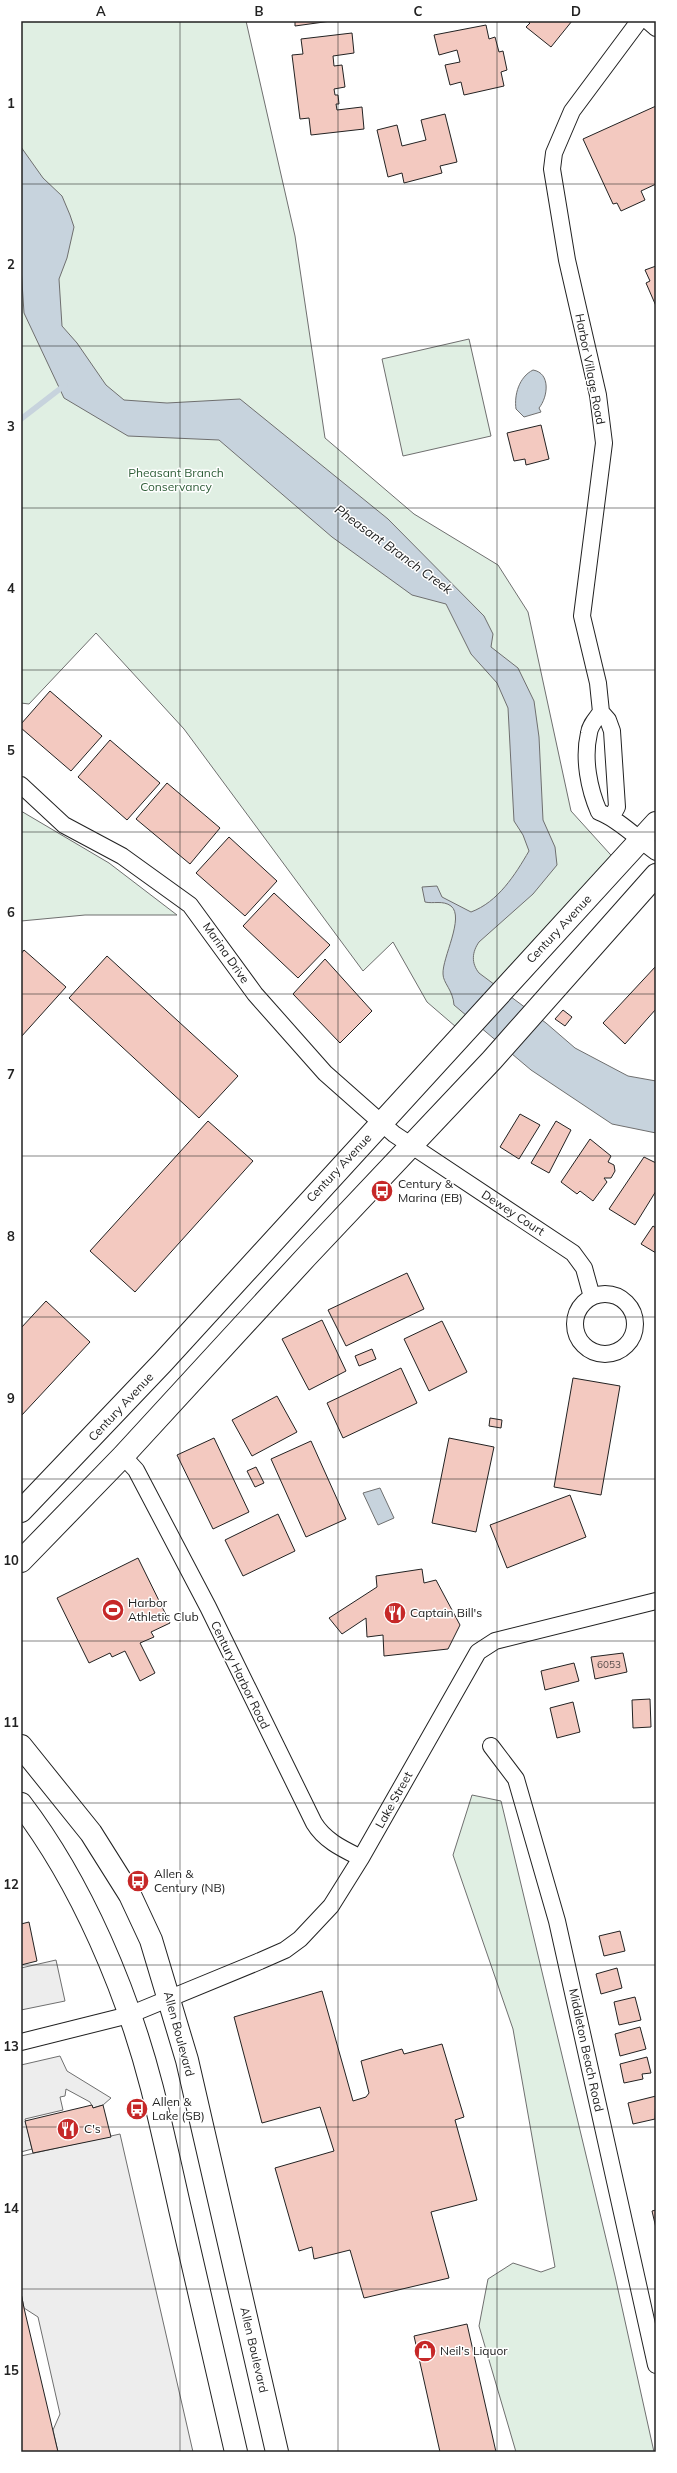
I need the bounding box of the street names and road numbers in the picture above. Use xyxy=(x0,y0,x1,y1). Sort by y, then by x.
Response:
street label: Harbor Village Road xyxy=(572,312,609,426)
street label: Century Avenue xyxy=(523,891,594,966)
street label: Marina Drive xyxy=(200,919,253,986)
street label: Century Avenue xyxy=(303,1130,374,1205)
street label: Dewey Court xyxy=(479,1187,548,1239)
street label: Century Avenue xyxy=(85,1369,156,1444)
street label: Century Harbor Road xyxy=(208,1618,273,1731)
street label: Lake Street xyxy=(372,1769,415,1831)
street label: Middleton Beach Road xyxy=(566,1987,607,2113)
street label: Allen Boulevard xyxy=(161,1990,198,2078)
street label: Allen Boulevard xyxy=(237,2306,272,2394)

